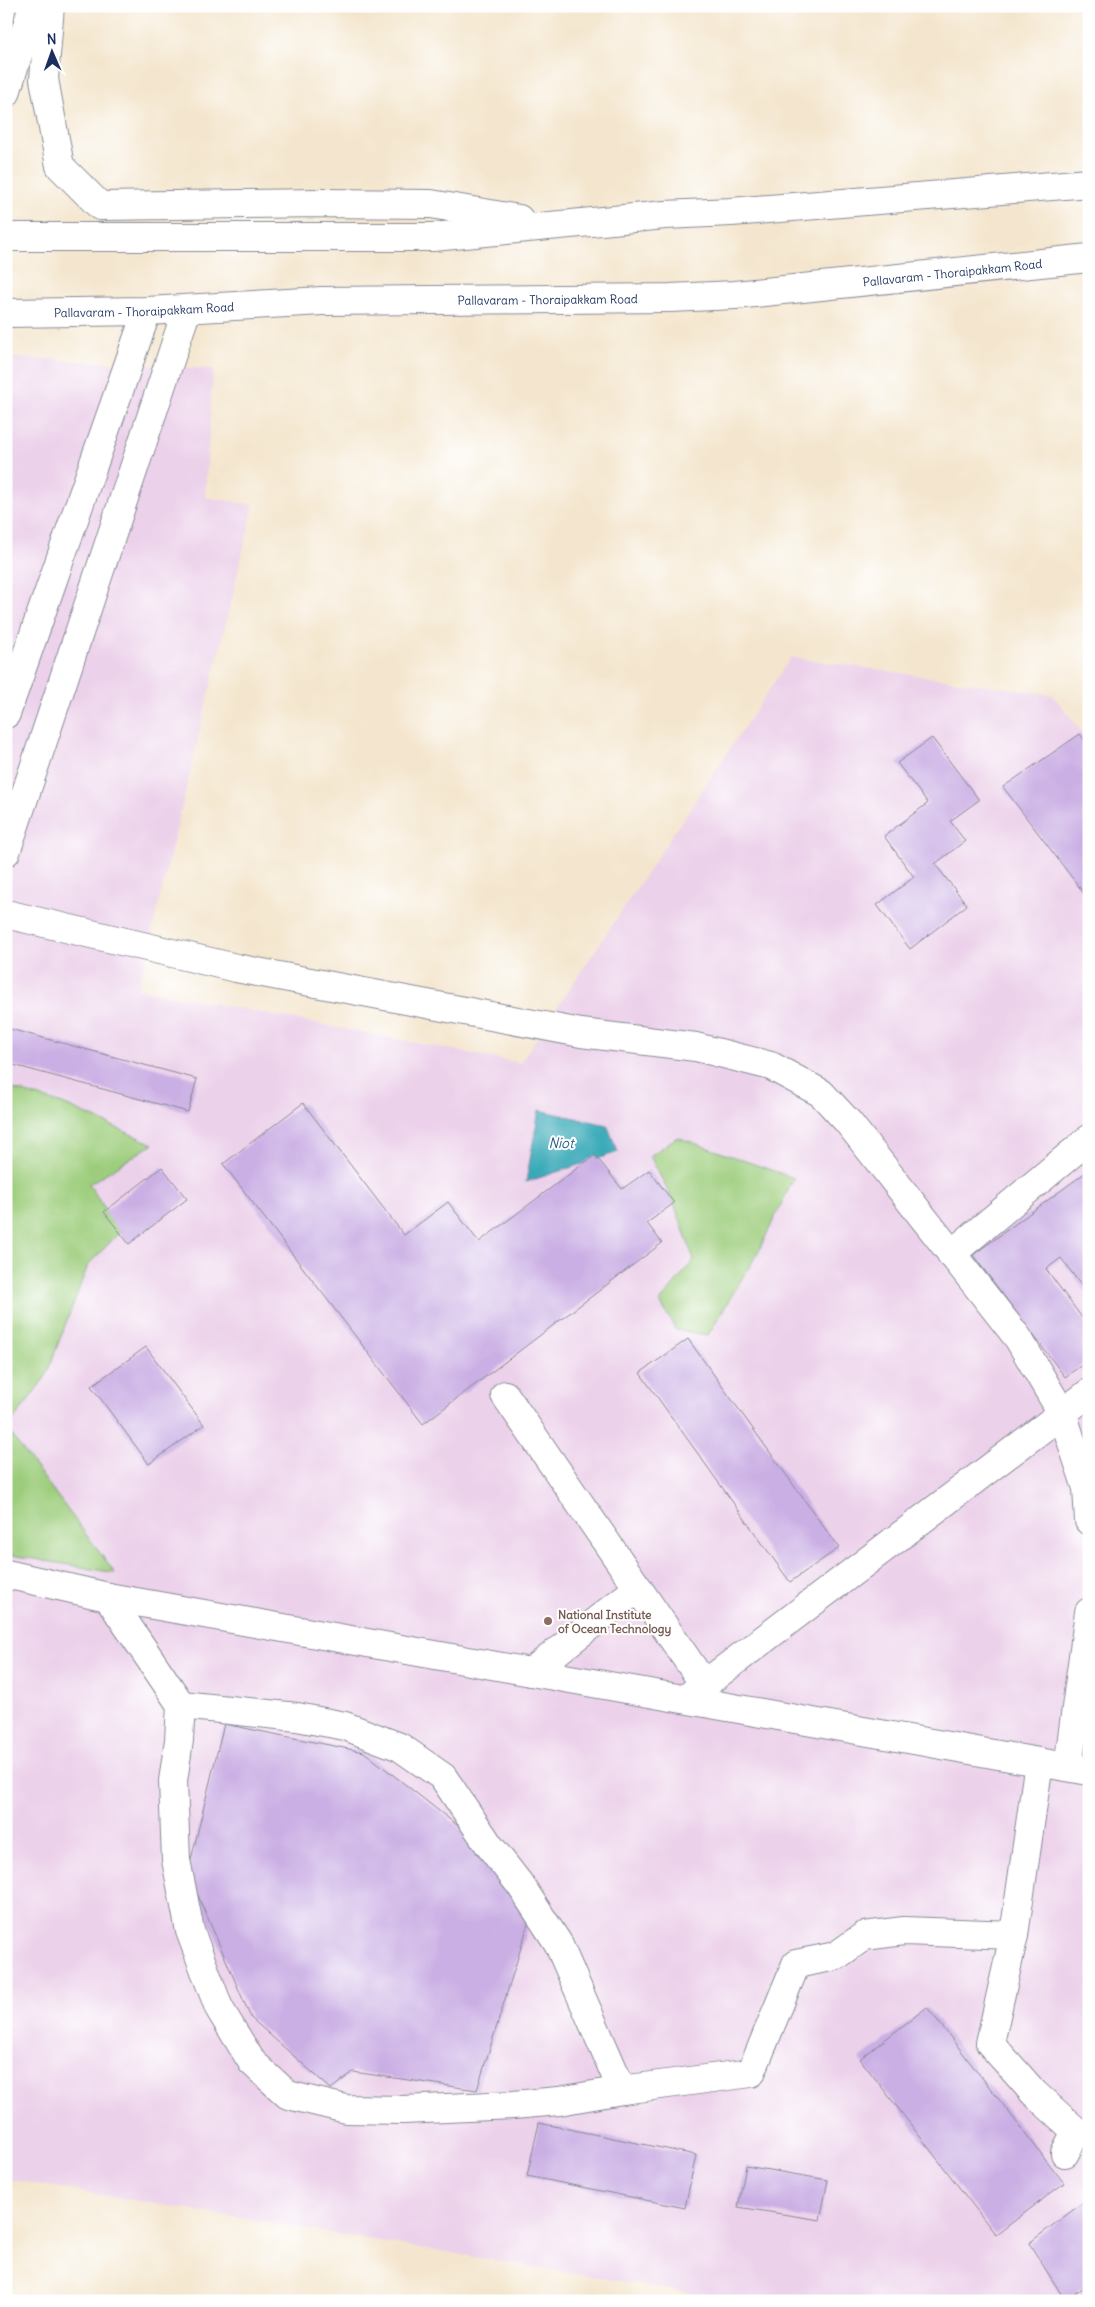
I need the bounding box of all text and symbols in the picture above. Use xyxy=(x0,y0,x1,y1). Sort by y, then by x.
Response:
north arrow xyxy=(28,28,78,78)
text: N xyxy=(46,30,57,48)
street label: Pallavaram - Thoraipakkam Road xyxy=(862,255,1043,289)
street label: Pallavaram - Thoraipakkam Road xyxy=(457,291,638,307)
street label: Pallavaram - Thoraipakkam Road xyxy=(54,299,234,320)
water label: Niot xyxy=(548,1134,576,1152)
place label: National Institute of Ocean Technology xyxy=(558,1607,672,1637)
marker: National Institute of Ocean Technology xyxy=(542,1615,554,1627)

